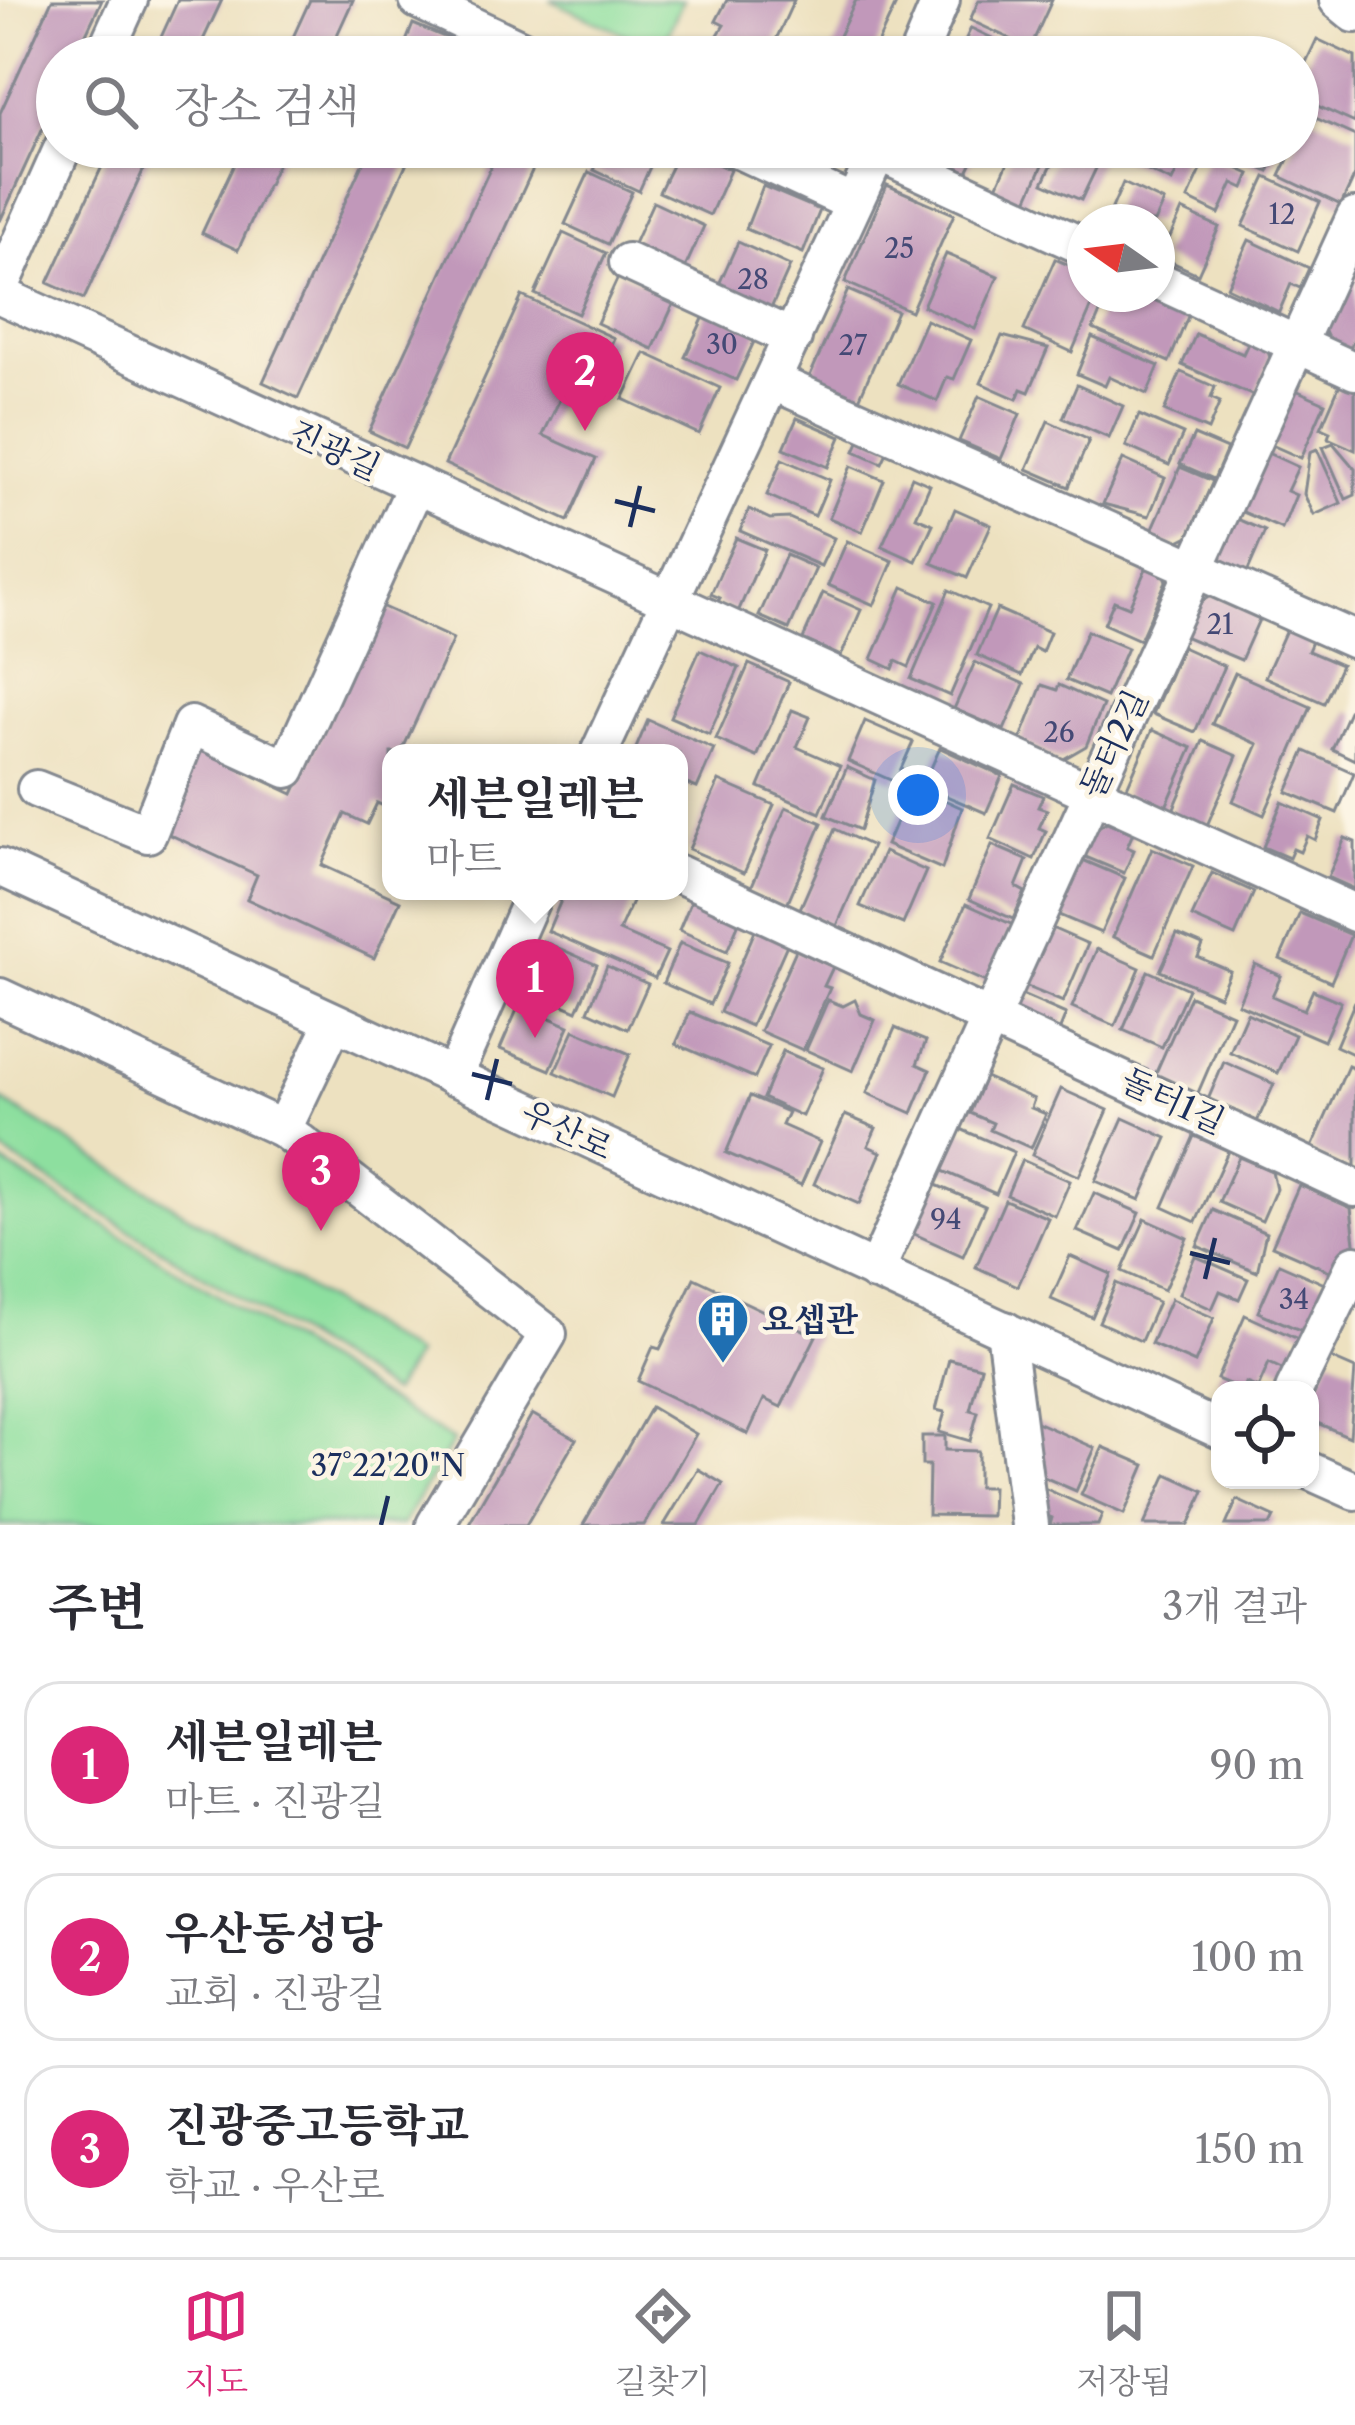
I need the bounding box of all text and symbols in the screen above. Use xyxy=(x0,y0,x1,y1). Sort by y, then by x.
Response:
search box xyxy=(36,36,1319,168)
icon: search xyxy=(78,69,144,135)
text: 장소 검색 xyxy=(174,78,360,134)
house number: 12 xyxy=(1269,198,1295,231)
north arrow xyxy=(1067,204,1175,312)
house number: 25 xyxy=(884,232,914,265)
house number: 28 xyxy=(737,263,769,296)
house number: 30 xyxy=(706,328,738,361)
house number: 27 xyxy=(839,329,868,362)
pin: 2 xyxy=(546,332,624,431)
street label: 진광길 xyxy=(283,411,387,489)
house number: 21 xyxy=(1207,608,1233,641)
street label: 돌터2길 xyxy=(1071,683,1157,805)
house number: 26 xyxy=(1043,716,1075,749)
popup xyxy=(382,744,688,900)
your location xyxy=(888,765,948,825)
text: 세븐일레븐 xyxy=(426,770,644,826)
text: 마트 xyxy=(426,834,502,882)
pin: 1 xyxy=(496,939,574,1038)
street label: 돌터1길 xyxy=(1115,1059,1231,1143)
street label: 우산로 xyxy=(515,1091,619,1169)
pin: 3 xyxy=(282,1132,360,1231)
house number: 94 xyxy=(930,1203,962,1236)
house number: 34 xyxy=(1279,1283,1309,1316)
building icon: 요셉관 xyxy=(695,1291,751,1365)
place label: 요셉관 xyxy=(762,1299,859,1340)
map controls xyxy=(1211,1381,1319,1489)
button: locate xyxy=(1211,1381,1319,1489)
text: 37°22'20"N xyxy=(311,1447,465,1484)
text: 주변 xyxy=(48,1576,147,1638)
text: 3개 결과 xyxy=(1162,1582,1307,1630)
text: 세븐일레븐 xyxy=(165,1713,382,1769)
text: 1 xyxy=(81,1741,99,1789)
text: 90 m xyxy=(1210,1741,1304,1789)
text: 마트 · 진광길 xyxy=(165,1777,385,1825)
text: 우산동성당 xyxy=(165,1905,382,1961)
text: 2 xyxy=(78,1933,102,1981)
text: 100 m xyxy=(1191,1933,1304,1981)
text: 교회 · 진광길 xyxy=(165,1969,385,2017)
text: 진광중고등학교 xyxy=(165,2097,469,2153)
text: 3 xyxy=(79,2125,101,2173)
text: 150 m xyxy=(1195,2125,1304,2173)
text: 학교 · 우산로 xyxy=(165,2161,385,2209)
tab: 지도 xyxy=(183,2283,249,2402)
tab: 길찾기 xyxy=(615,2283,711,2402)
tab: 저장됨 xyxy=(1076,2283,1172,2402)

